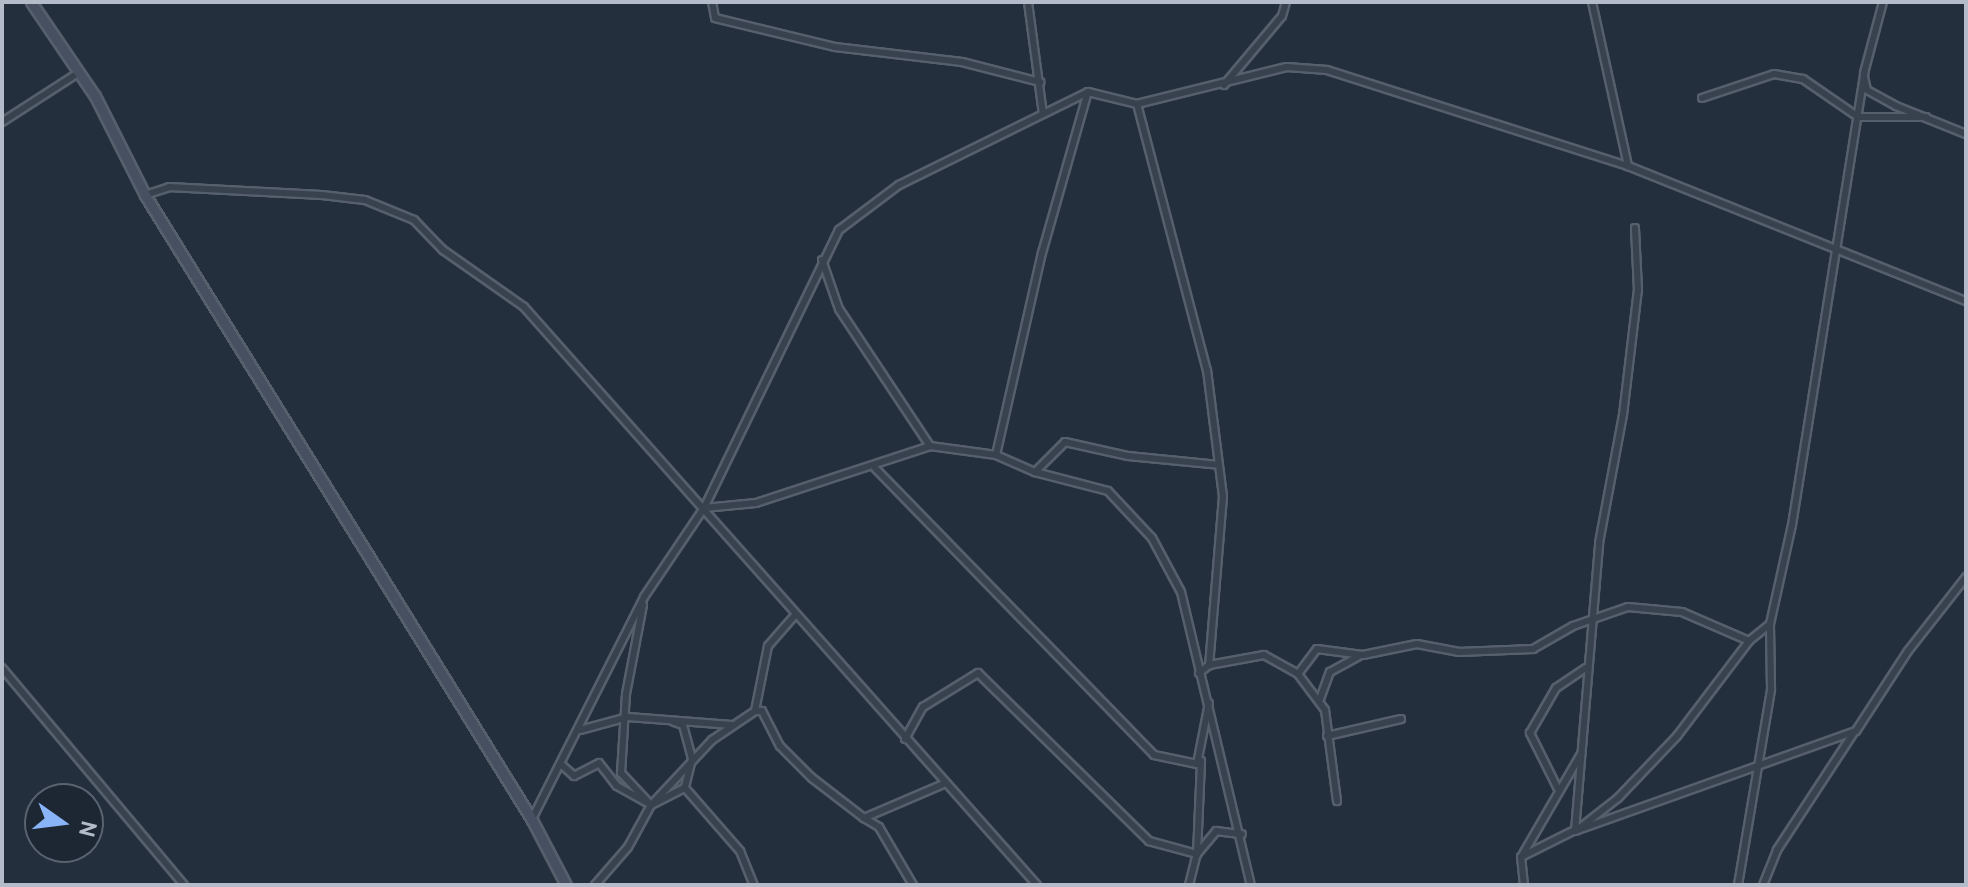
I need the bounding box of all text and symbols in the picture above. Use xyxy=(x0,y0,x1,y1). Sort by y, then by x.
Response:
north arrow xyxy=(24,783,104,863)
text: N xyxy=(71,818,101,839)

